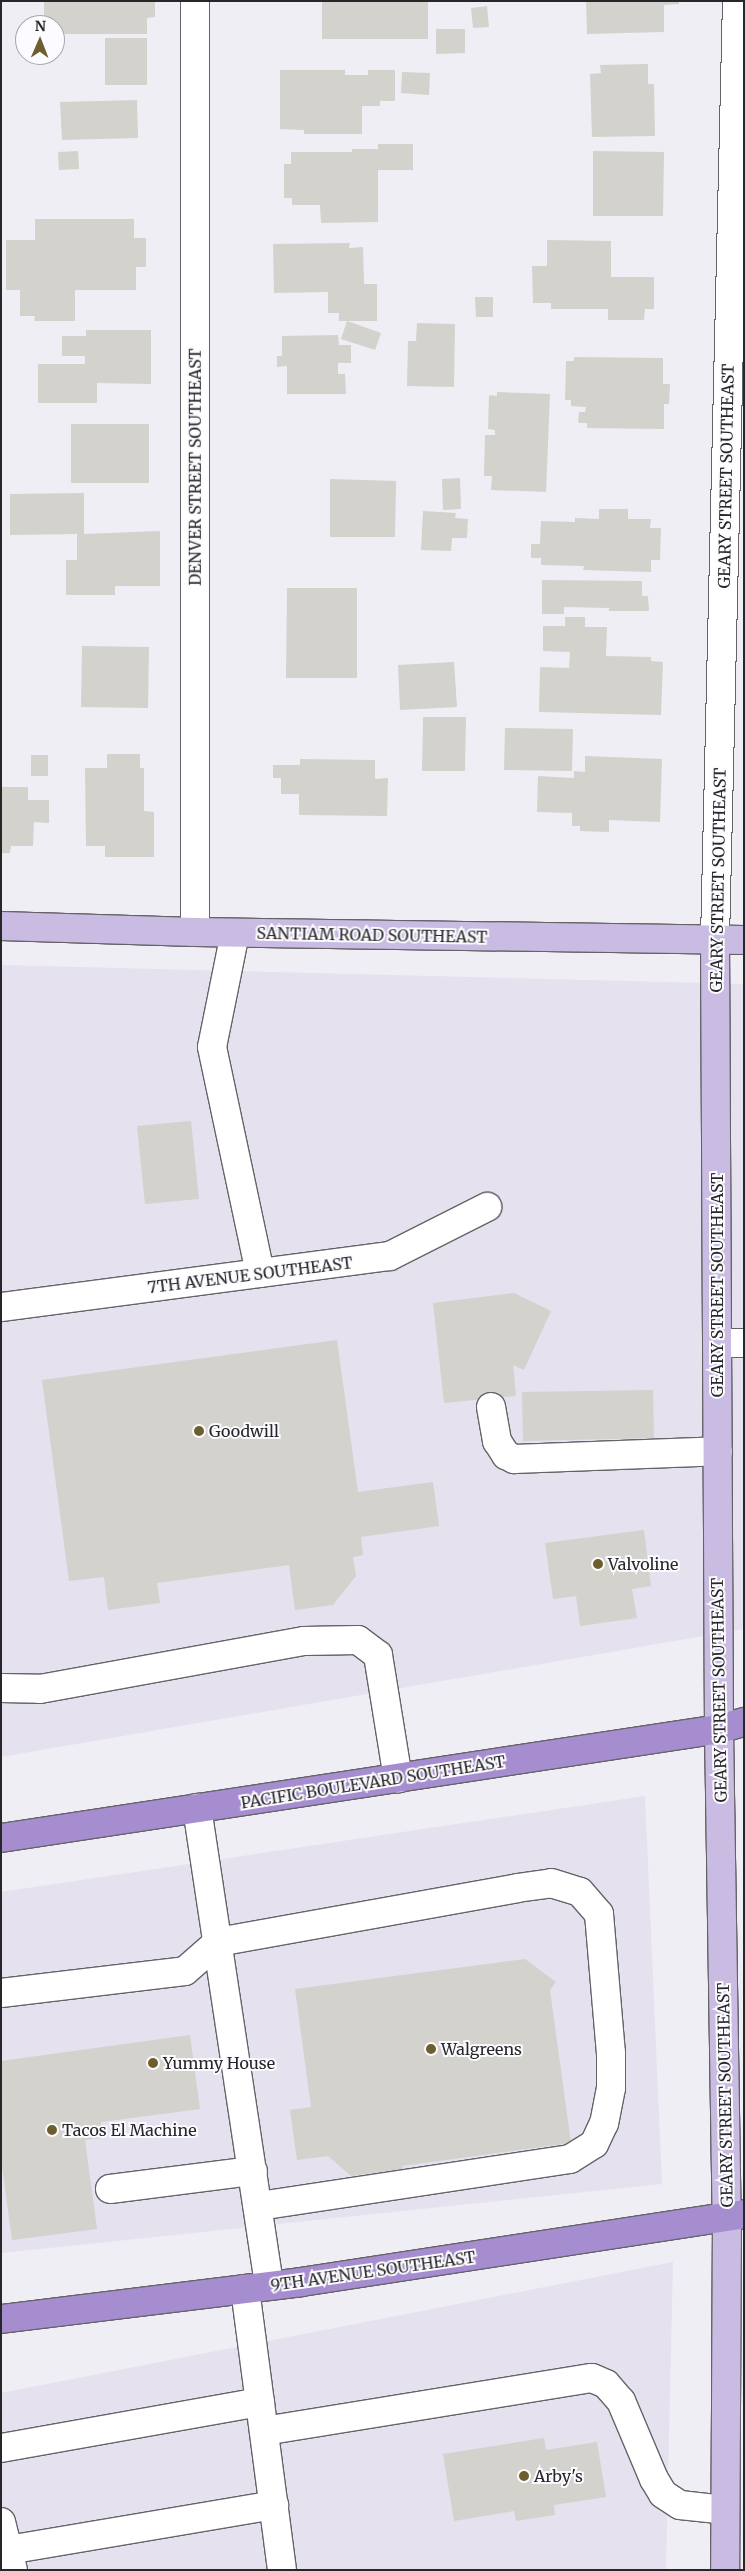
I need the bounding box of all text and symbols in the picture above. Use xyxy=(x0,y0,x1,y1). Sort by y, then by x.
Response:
north arrow xyxy=(15,15,65,65)
text: N xyxy=(35,17,46,35)
street label: DENVER STREET SOUTHEAST xyxy=(185,348,205,586)
street label: GEARY STREET SOUTHEAST xyxy=(714,363,738,589)
street label: GEARY STREET SOUTHEAST xyxy=(706,767,730,993)
street label: SANTIAM ROAD SOUTHEAST xyxy=(256,923,488,947)
street label: GEARY STREET SOUTHEAST xyxy=(707,1173,727,1397)
street label: 7TH AVENUE SOUTHEAST xyxy=(146,1253,354,1297)
place label: Goodwill xyxy=(209,1421,279,1441)
marker: Goodwill xyxy=(193,1425,205,1437)
place label: Valvoline xyxy=(608,1554,678,1574)
marker: Valvoline xyxy=(592,1558,604,1570)
street label: GEARY STREET SOUTHEAST xyxy=(707,1577,731,1803)
street label: PACIFIC BOULEVARD SOUTHEAST xyxy=(239,1752,507,1812)
street label: GEARY STREET SOUTHEAST xyxy=(713,1982,737,2208)
place label: Walgreens xyxy=(441,2039,522,2059)
marker: Walgreens xyxy=(425,2043,437,2055)
place label: Yummy House xyxy=(163,2053,275,2073)
marker: Yummy House xyxy=(147,2057,159,2069)
place label: Tacos El Machine xyxy=(62,2120,196,2140)
marker: Tacos El Machine xyxy=(46,2124,58,2136)
street label: 9TH AVENUE SOUTHEAST xyxy=(269,2247,477,2295)
place label: Arby's xyxy=(534,2466,583,2486)
marker: Arby's xyxy=(518,2470,530,2482)

